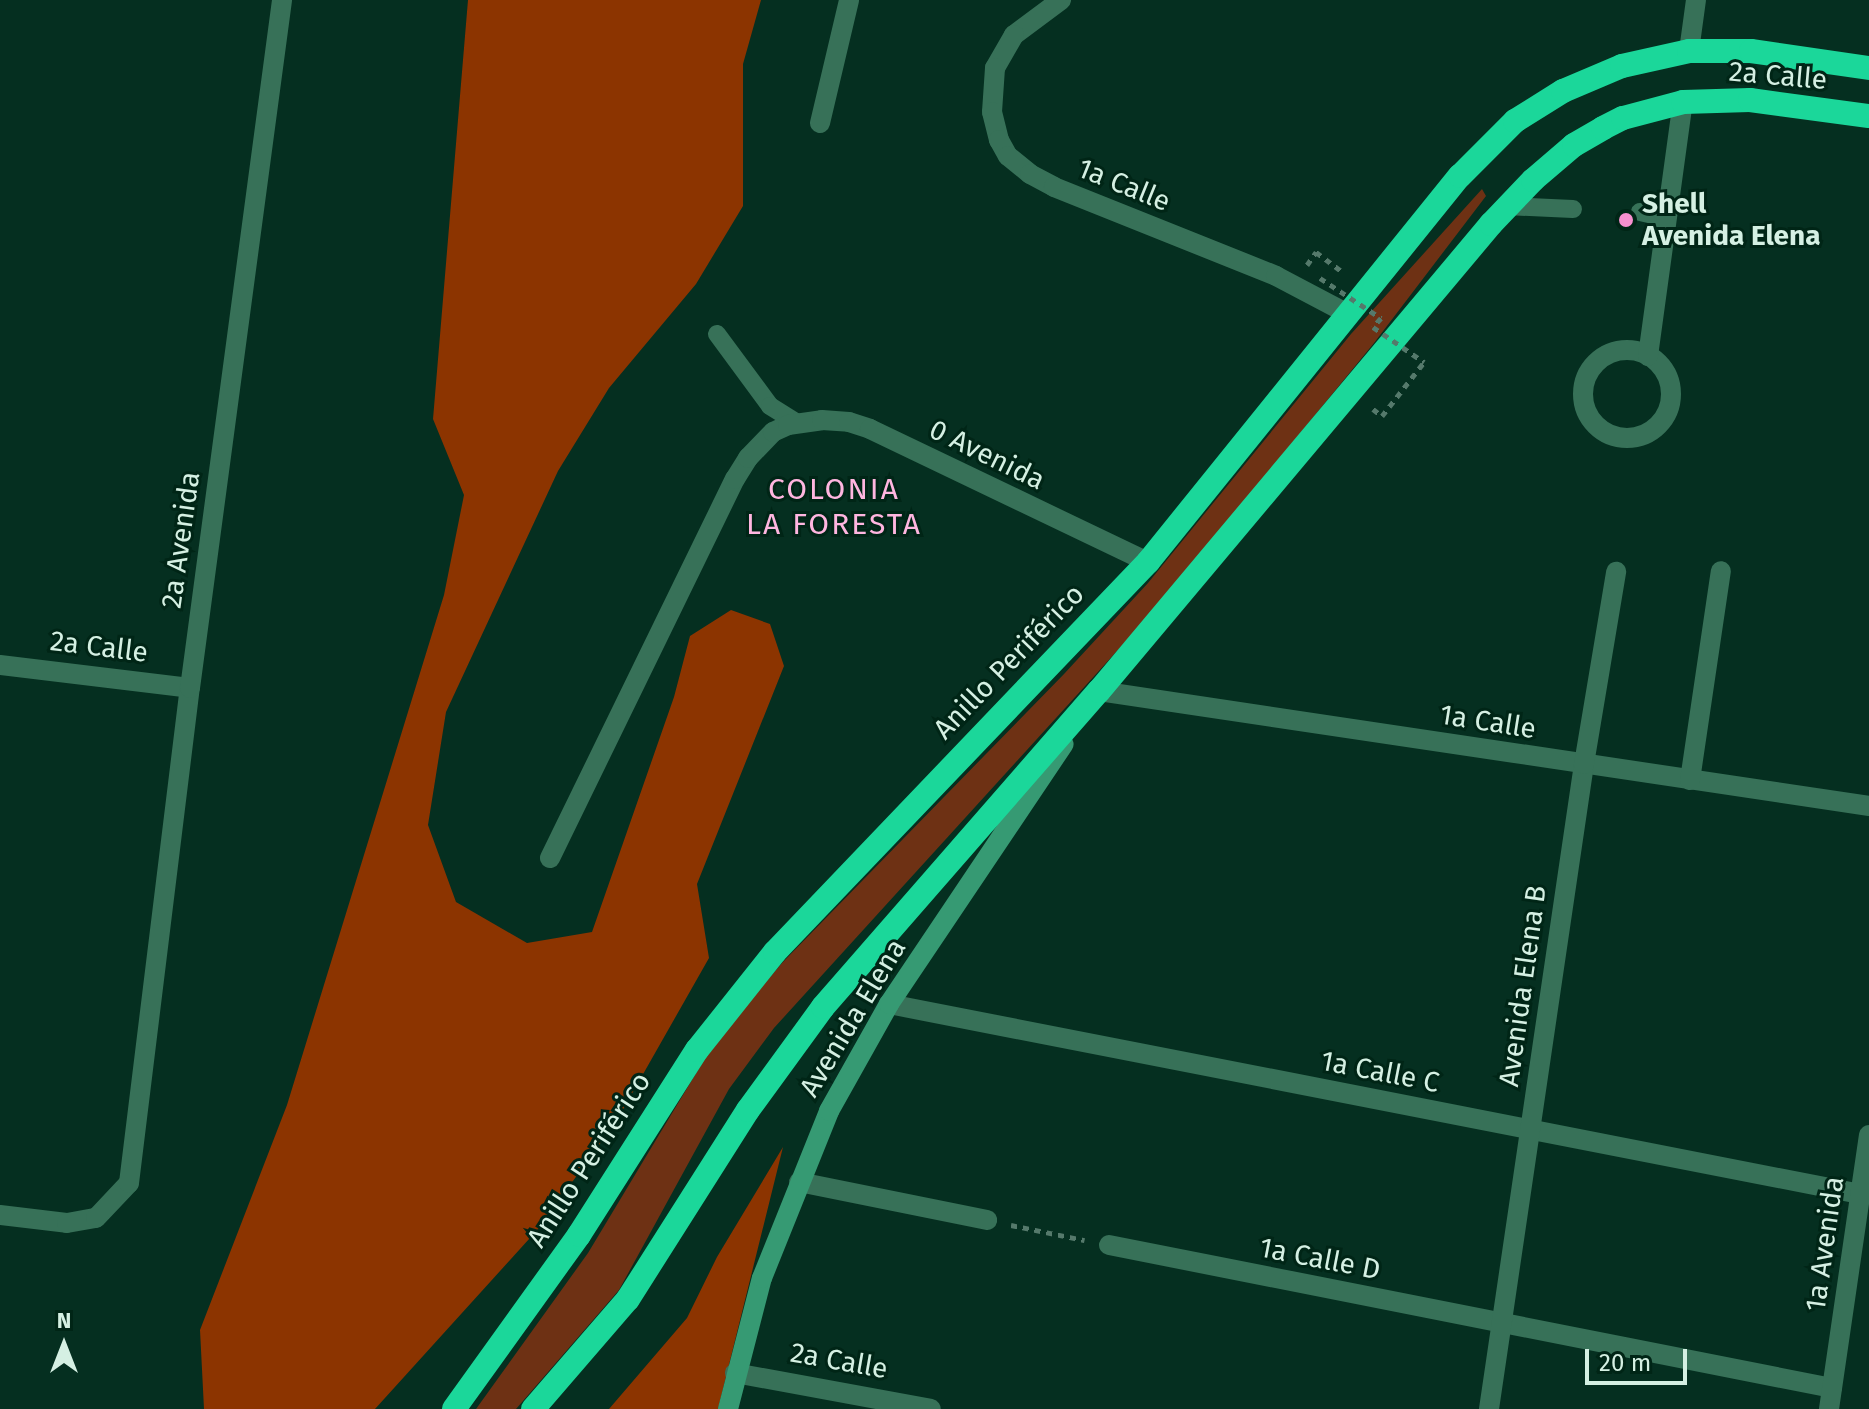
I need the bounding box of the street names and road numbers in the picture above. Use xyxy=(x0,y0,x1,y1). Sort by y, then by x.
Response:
street label: 2a Calle xyxy=(1728,55,1828,97)
street label: 1a Calle xyxy=(1073,151,1175,219)
street label: 0 Avenida xyxy=(924,413,1050,497)
street label: 2a Avenida xyxy=(155,470,207,610)
street label: Anillo Periférico xyxy=(927,578,1091,746)
street label: 2a Calle xyxy=(48,624,150,670)
street label: 1a Calle xyxy=(1438,698,1538,746)
street label: Avenida Elena B xyxy=(1492,883,1554,1089)
street label: Avenida Elena xyxy=(793,933,913,1103)
street label: 1a Calle C xyxy=(1318,1044,1442,1100)
street label: Anillo Periférico xyxy=(520,1066,658,1254)
street label: 1a Avenida xyxy=(1799,1174,1851,1314)
street label: 1a Calle D xyxy=(1257,1231,1383,1287)
street label: 2a Calle xyxy=(788,1336,890,1386)

